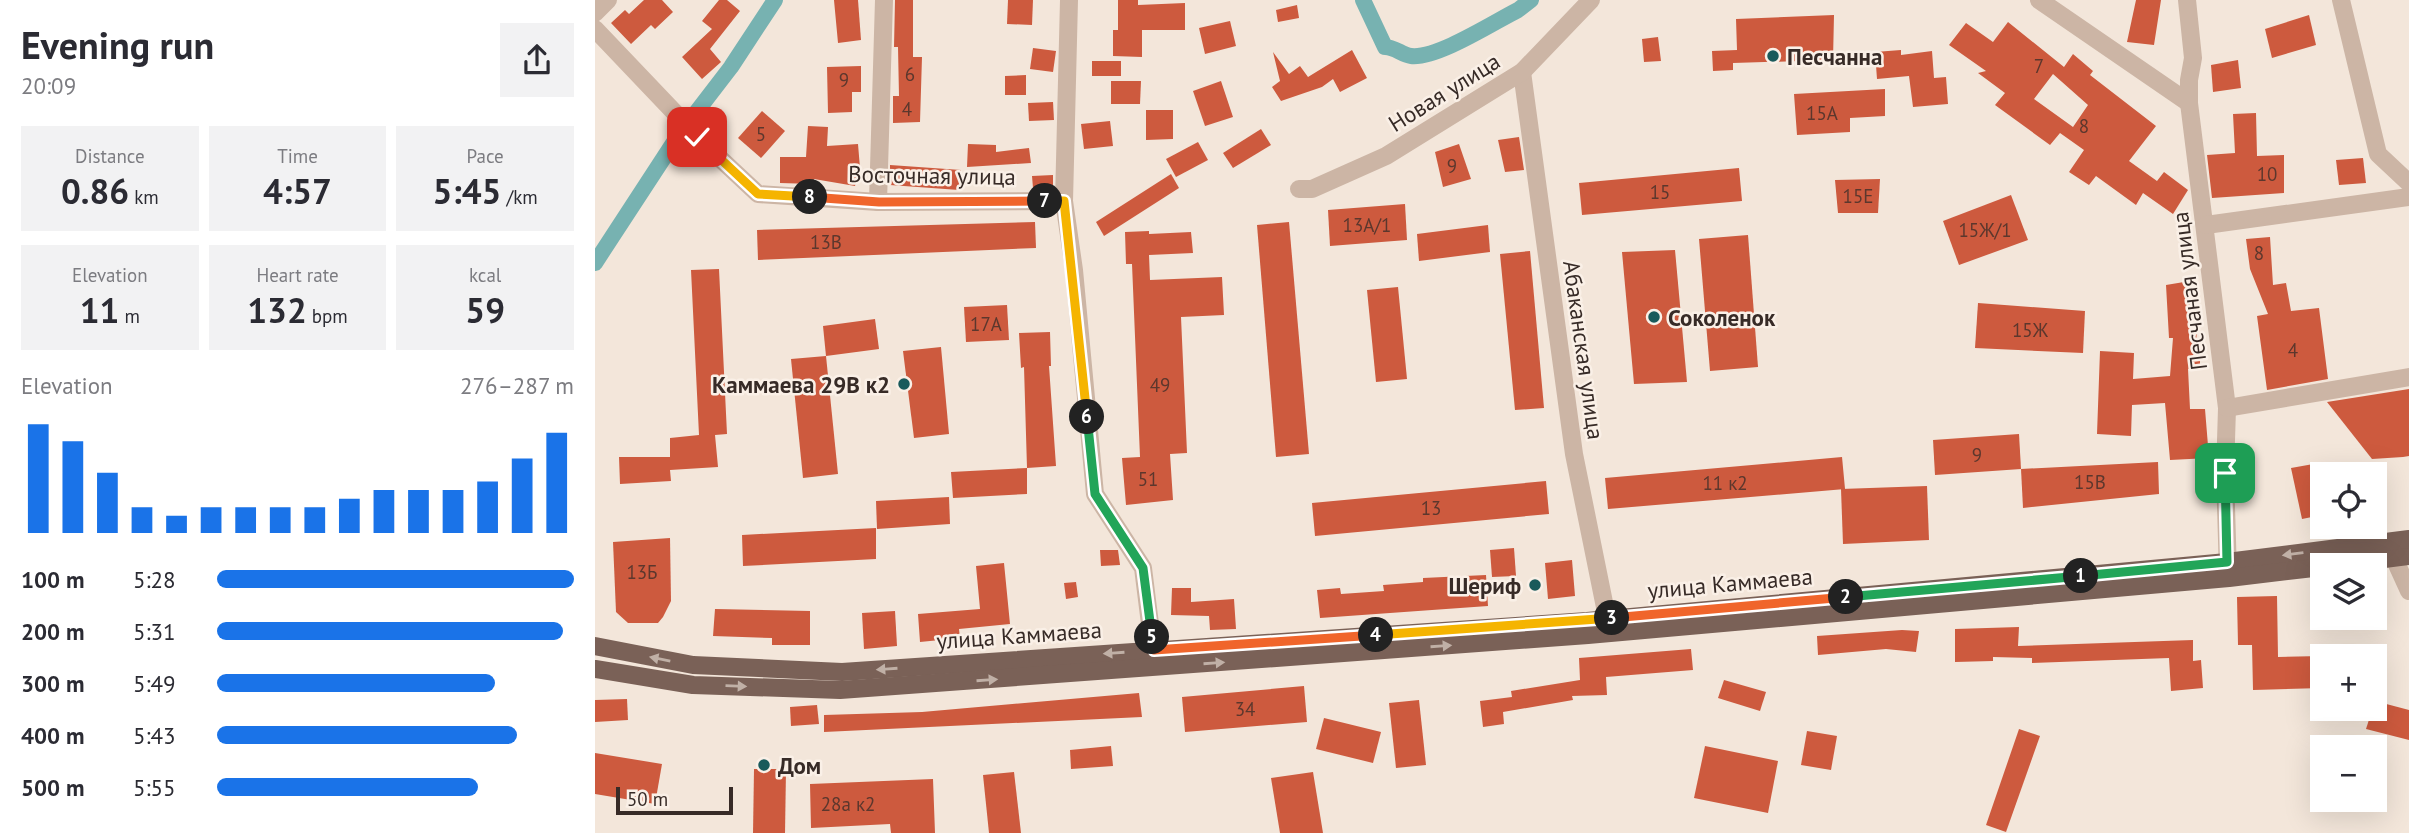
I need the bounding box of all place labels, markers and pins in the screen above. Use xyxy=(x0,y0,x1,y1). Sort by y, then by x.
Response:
place label: Песчанна xyxy=(1787,42,1882,71)
marker: Песчанна xyxy=(1765,48,1781,64)
pin xyxy=(667,107,727,167)
pin: 8 xyxy=(793,180,827,214)
pin: 7 xyxy=(1028,184,1063,218)
place label: Соколенок xyxy=(1668,303,1776,332)
marker: Соколенок xyxy=(1646,309,1662,325)
place label: Каммаева 29В к2 xyxy=(712,370,890,399)
marker: Каммаева 29В к2 xyxy=(896,376,912,392)
pin: 6 xyxy=(1070,400,1105,434)
pin xyxy=(2195,443,2255,503)
pin: 1 xyxy=(2063,558,2099,594)
place label: Шериф xyxy=(1448,571,1521,600)
marker: Шериф xyxy=(1527,577,1543,593)
pin: 2 xyxy=(1829,580,1863,614)
pin: 3 xyxy=(1595,600,1629,636)
pin: 4 xyxy=(1359,618,1393,652)
pin: 5 xyxy=(1135,620,1169,654)
place label: Дом xyxy=(778,751,821,780)
marker: Дом xyxy=(756,757,772,773)

